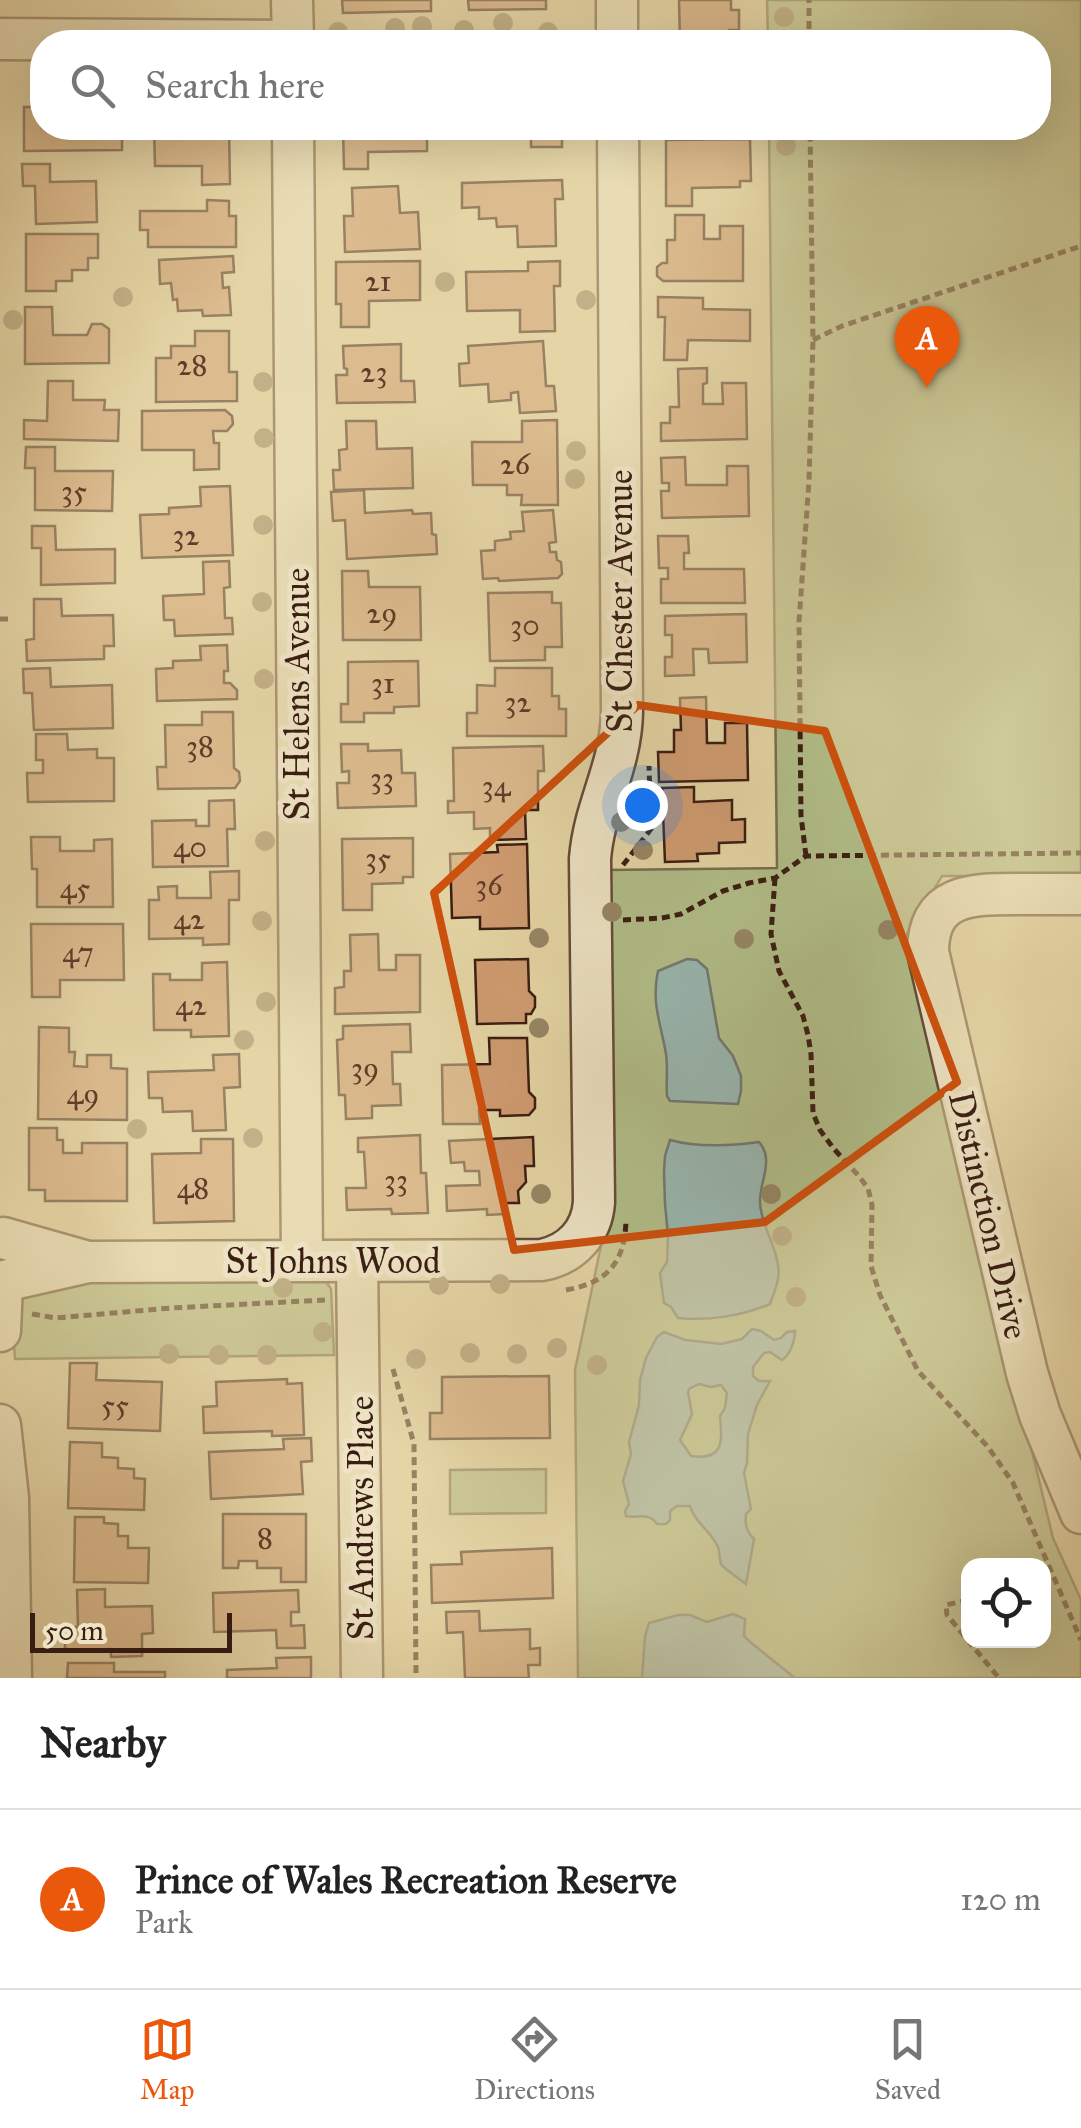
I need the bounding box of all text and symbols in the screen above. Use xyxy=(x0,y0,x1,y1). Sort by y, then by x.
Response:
search box xyxy=(30,30,1051,140)
icon: search xyxy=(65,58,120,113)
text: Search here xyxy=(145,62,325,108)
house number: 21 xyxy=(365,263,391,299)
pin: A xyxy=(894,306,960,388)
house number: 28 xyxy=(177,347,207,383)
house number: 23 xyxy=(361,354,387,390)
house number: 26 xyxy=(500,446,532,482)
street label: St Chester Avenue xyxy=(599,469,642,733)
house number: 35 xyxy=(61,473,87,509)
house number: 32 xyxy=(173,517,200,553)
street label: St Helens Avenue xyxy=(276,568,319,820)
house number: 29 xyxy=(367,595,397,632)
house number: 30 xyxy=(510,607,540,643)
house number: 31 xyxy=(371,665,395,701)
house number: 32 xyxy=(505,684,532,720)
house number: 38 xyxy=(186,728,214,764)
house number: 33 xyxy=(370,760,394,796)
house number: 34 xyxy=(482,768,512,804)
your location xyxy=(617,780,668,831)
house number: 40 xyxy=(173,829,207,865)
house number: 35 xyxy=(365,840,391,876)
house number: 36 xyxy=(475,867,504,903)
house number: 45 xyxy=(60,870,90,906)
house number: 42 xyxy=(173,901,205,937)
house number: 47 xyxy=(62,934,94,970)
house number: 42 xyxy=(175,987,207,1023)
house number: 39 xyxy=(351,1050,379,1087)
house number: 49 xyxy=(67,1076,99,1113)
street label: Distinction Drive xyxy=(939,1087,1038,1343)
house number: 33 xyxy=(384,1162,408,1198)
house number: 48 xyxy=(177,1170,209,1206)
street label: St Johns Wood xyxy=(225,1240,441,1283)
house number: 55 xyxy=(101,1387,129,1423)
street label: St Andrews Place xyxy=(340,1396,383,1640)
house number: 8 xyxy=(257,1520,273,1556)
map controls xyxy=(961,1558,1051,1648)
button: locate xyxy=(961,1558,1051,1648)
scale bar xyxy=(30,1608,232,1652)
text: 50 m xyxy=(45,1613,104,1648)
text: Nearby xyxy=(40,1717,165,1769)
text: Prince of Wales Recreation Reserve xyxy=(135,1857,677,1903)
text: A xyxy=(62,1880,83,1919)
text: 120 m xyxy=(960,1880,1041,1919)
text: Park xyxy=(135,1903,193,1942)
tab: Map xyxy=(140,2012,195,2107)
tab: Directions xyxy=(474,2012,595,2107)
tab: Saved xyxy=(875,2012,941,2107)

